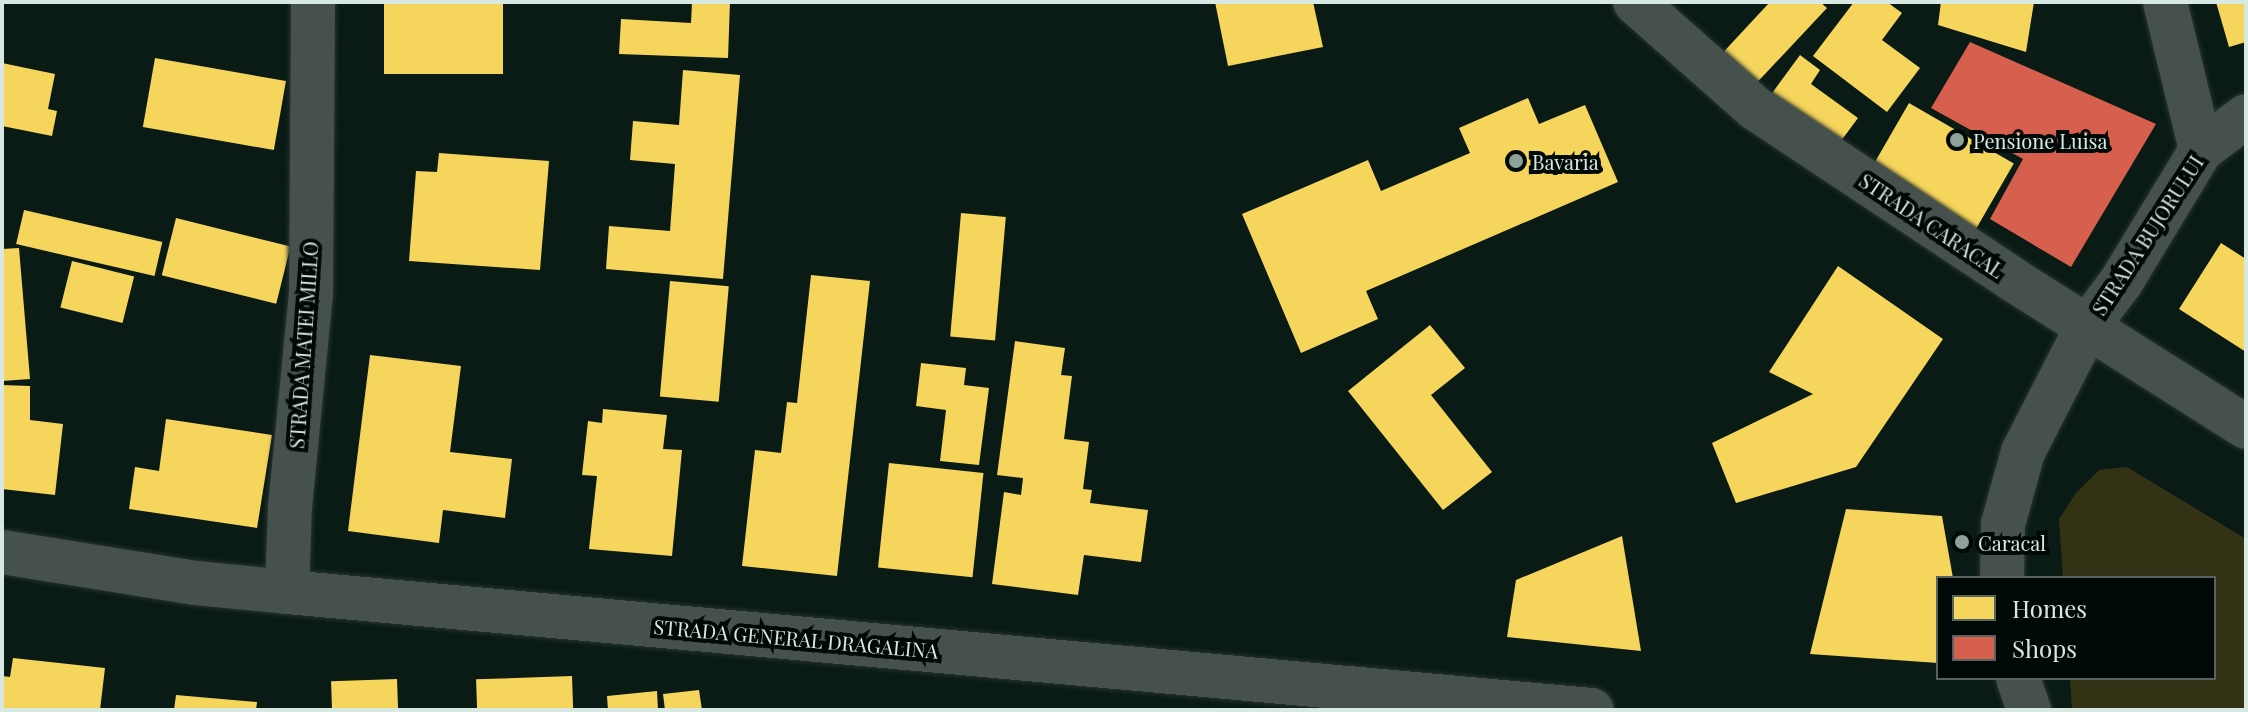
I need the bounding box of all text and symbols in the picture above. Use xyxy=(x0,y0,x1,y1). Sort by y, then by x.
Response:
place label: Pensione Luisa xyxy=(1973,128,2107,152)
marker: Pensione Luisa xyxy=(1948,131,1966,149)
place label: Bavaria xyxy=(1532,149,1599,173)
street label: STRADA BUJORULUI xyxy=(2086,151,2208,319)
marker: Bavaria xyxy=(1507,152,1525,170)
street label: STRADA CARACAL xyxy=(1855,168,2009,282)
street label: STRADA MATEI MILLO xyxy=(284,240,322,450)
place label: Caracal xyxy=(1978,530,2046,554)
marker: Caracal xyxy=(1953,533,1971,551)
legend xyxy=(1936,576,2216,680)
text: Homes xyxy=(2012,592,2087,624)
street label: STRADA GENERAL DRAGALINA xyxy=(653,614,939,662)
text: Shops xyxy=(2012,632,2077,664)

